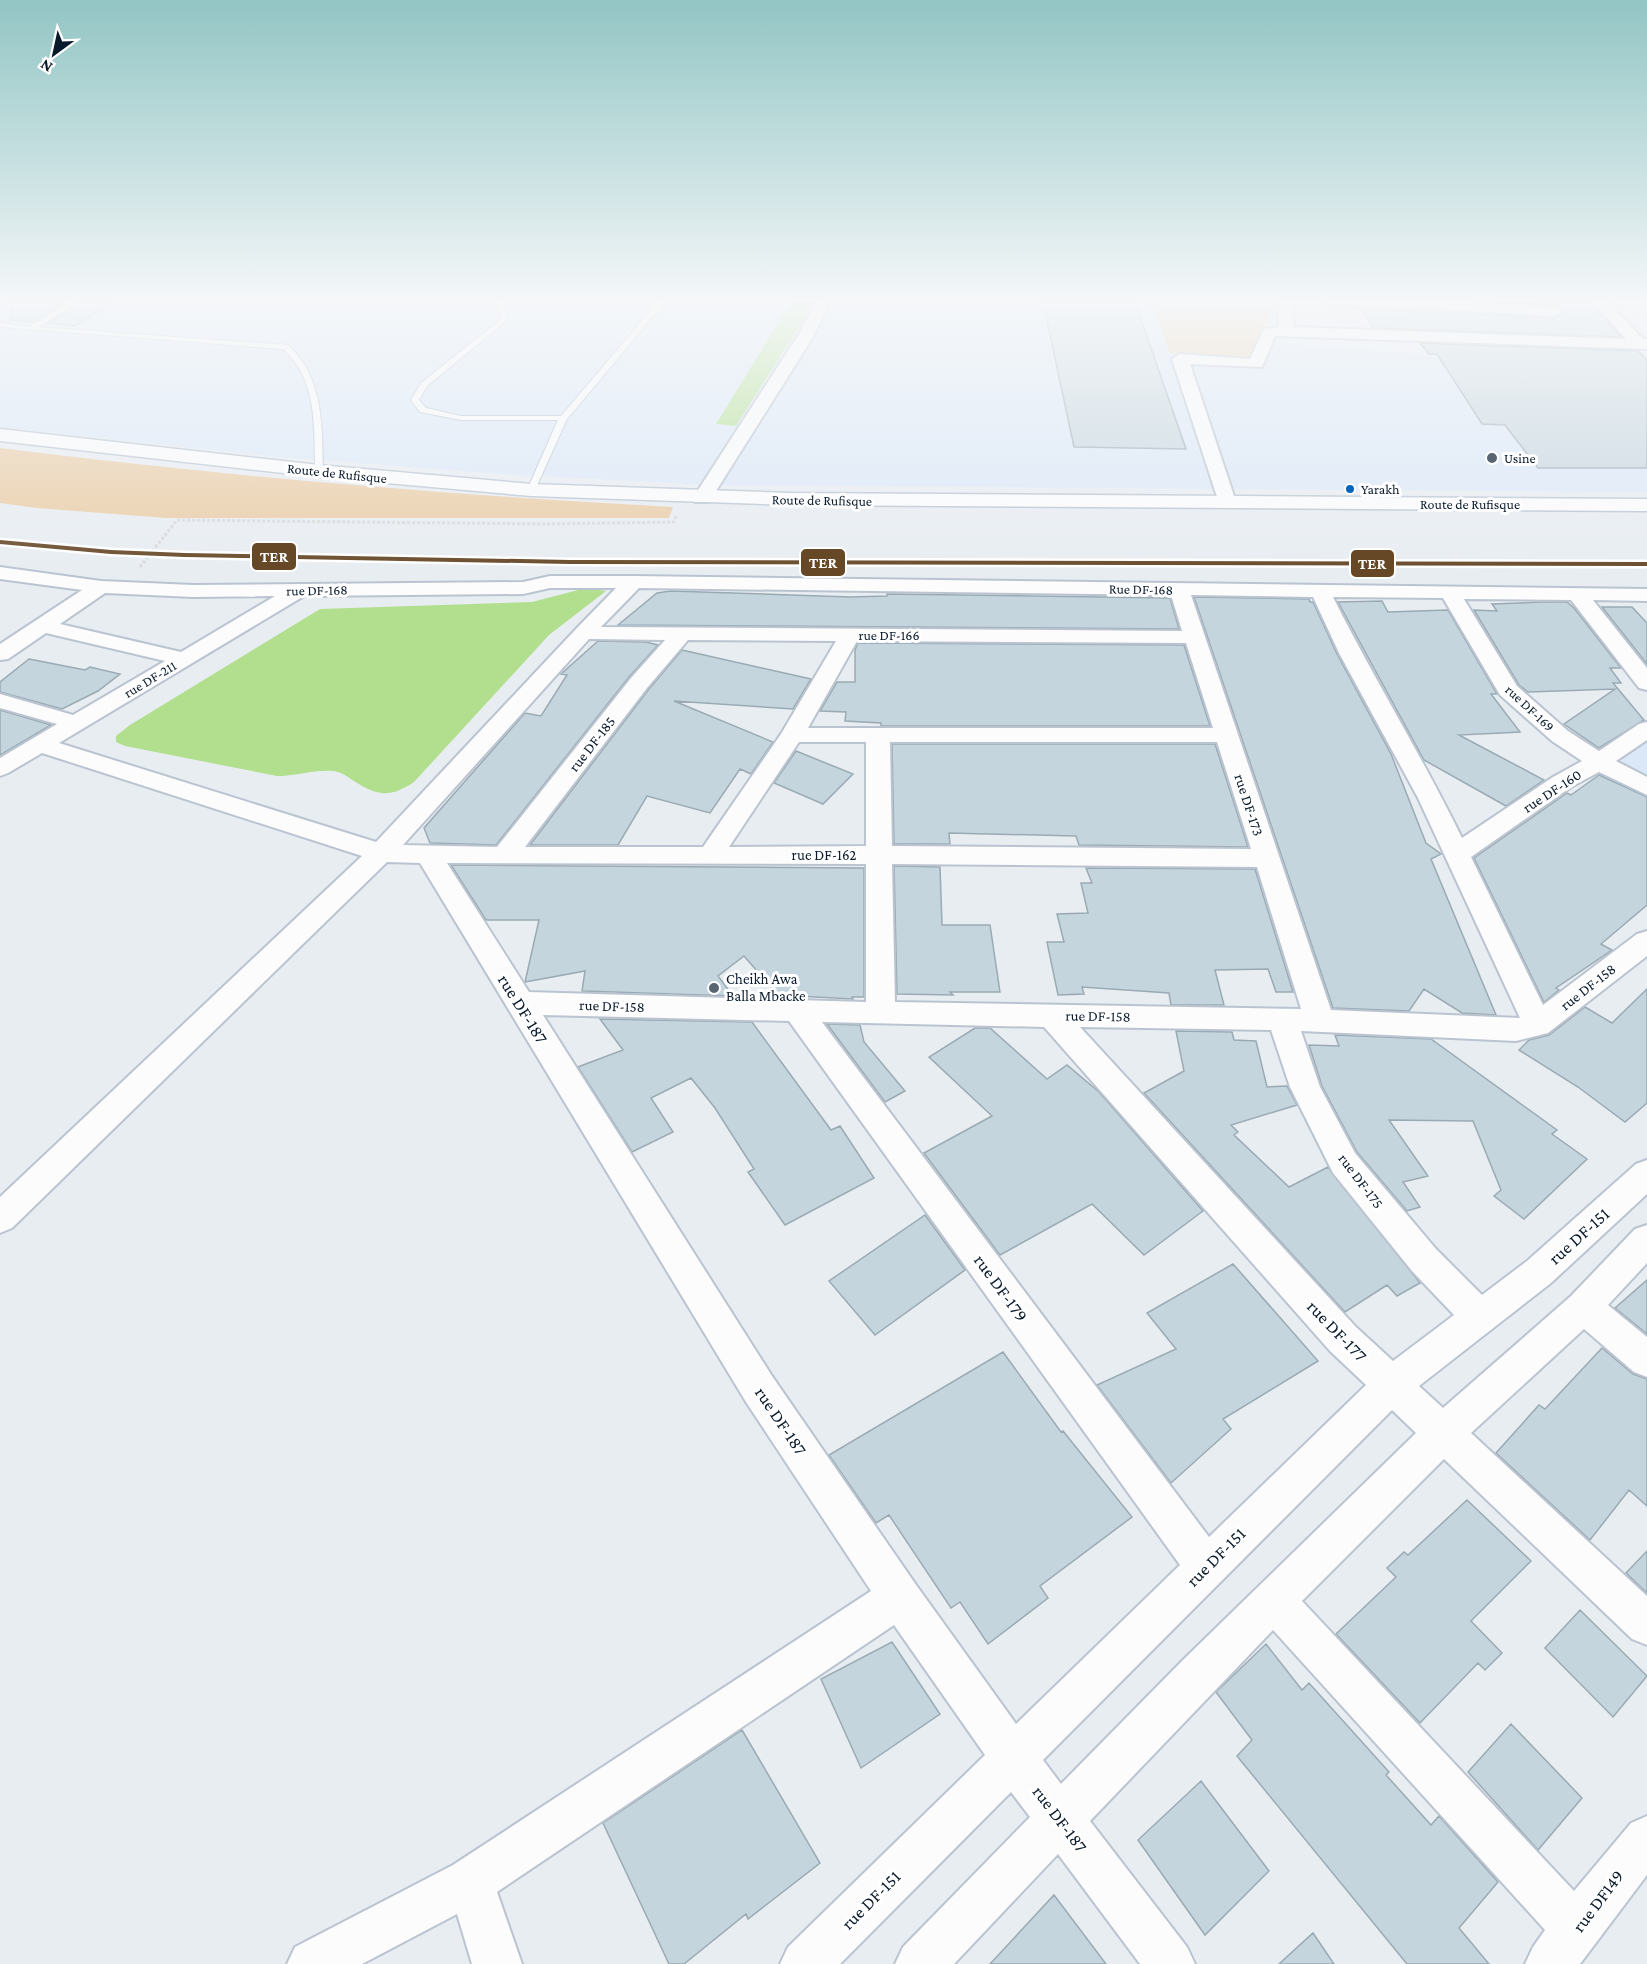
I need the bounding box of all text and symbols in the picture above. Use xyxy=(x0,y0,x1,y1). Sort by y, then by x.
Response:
north arrow xyxy=(24,24,84,84)
text: N xyxy=(37,56,55,76)
place label: Usine xyxy=(1504,450,1536,466)
marker: Usine xyxy=(1485,451,1499,465)
street label: Route de Rufisque xyxy=(286,460,388,486)
place label: Yarakh xyxy=(1361,481,1400,497)
marker: Yarakh xyxy=(1344,483,1356,495)
street label: Route de Rufisque xyxy=(772,491,872,509)
street label: Route de Rufisque xyxy=(1420,496,1520,512)
line badge: TER xyxy=(251,542,297,571)
text: TER xyxy=(260,548,288,565)
line badge: TER xyxy=(800,548,846,577)
line badge: TER xyxy=(1350,549,1395,578)
text: TER xyxy=(809,554,837,571)
text: TER xyxy=(1358,555,1386,572)
street label: Rue DF-168 xyxy=(1109,580,1173,598)
street label: rue DF-168 xyxy=(286,581,348,599)
street label: rue DF-166 xyxy=(858,627,920,643)
street label: rue DF-211 xyxy=(121,657,179,701)
street label: rue DF-169 xyxy=(1502,681,1558,735)
street label: rue DF-185 xyxy=(566,713,618,775)
street label: rue DF-160 xyxy=(1520,766,1584,816)
street label: rue DF-173 xyxy=(1231,772,1267,838)
street label: rue DF-162 xyxy=(792,847,856,863)
street label: rue DF-158 xyxy=(1557,961,1619,1013)
street label: rue DF-187 xyxy=(494,971,552,1047)
place label: Cheikh Awa Balla Mbacke xyxy=(726,971,806,1004)
marker: Cheikh Awa Balla Mbacke xyxy=(707,981,721,995)
street label: rue DF-158 xyxy=(579,997,645,1015)
street label: rue DF-158 xyxy=(1065,1007,1131,1025)
street label: rue DF-175 xyxy=(1335,1151,1387,1211)
street label: rue DF-151 xyxy=(1545,1204,1613,1268)
street label: rue DF-179 xyxy=(970,1251,1032,1325)
street label: rue DF-177 xyxy=(1303,1296,1371,1366)
street label: rue DF-187 xyxy=(751,1383,811,1459)
street label: rue DF-151 xyxy=(1182,1523,1250,1591)
street label: rue DF-187 xyxy=(1029,1782,1091,1856)
street label: rue DF-151 xyxy=(837,1866,905,1934)
street label: rue DF149 xyxy=(1568,1866,1628,1936)

